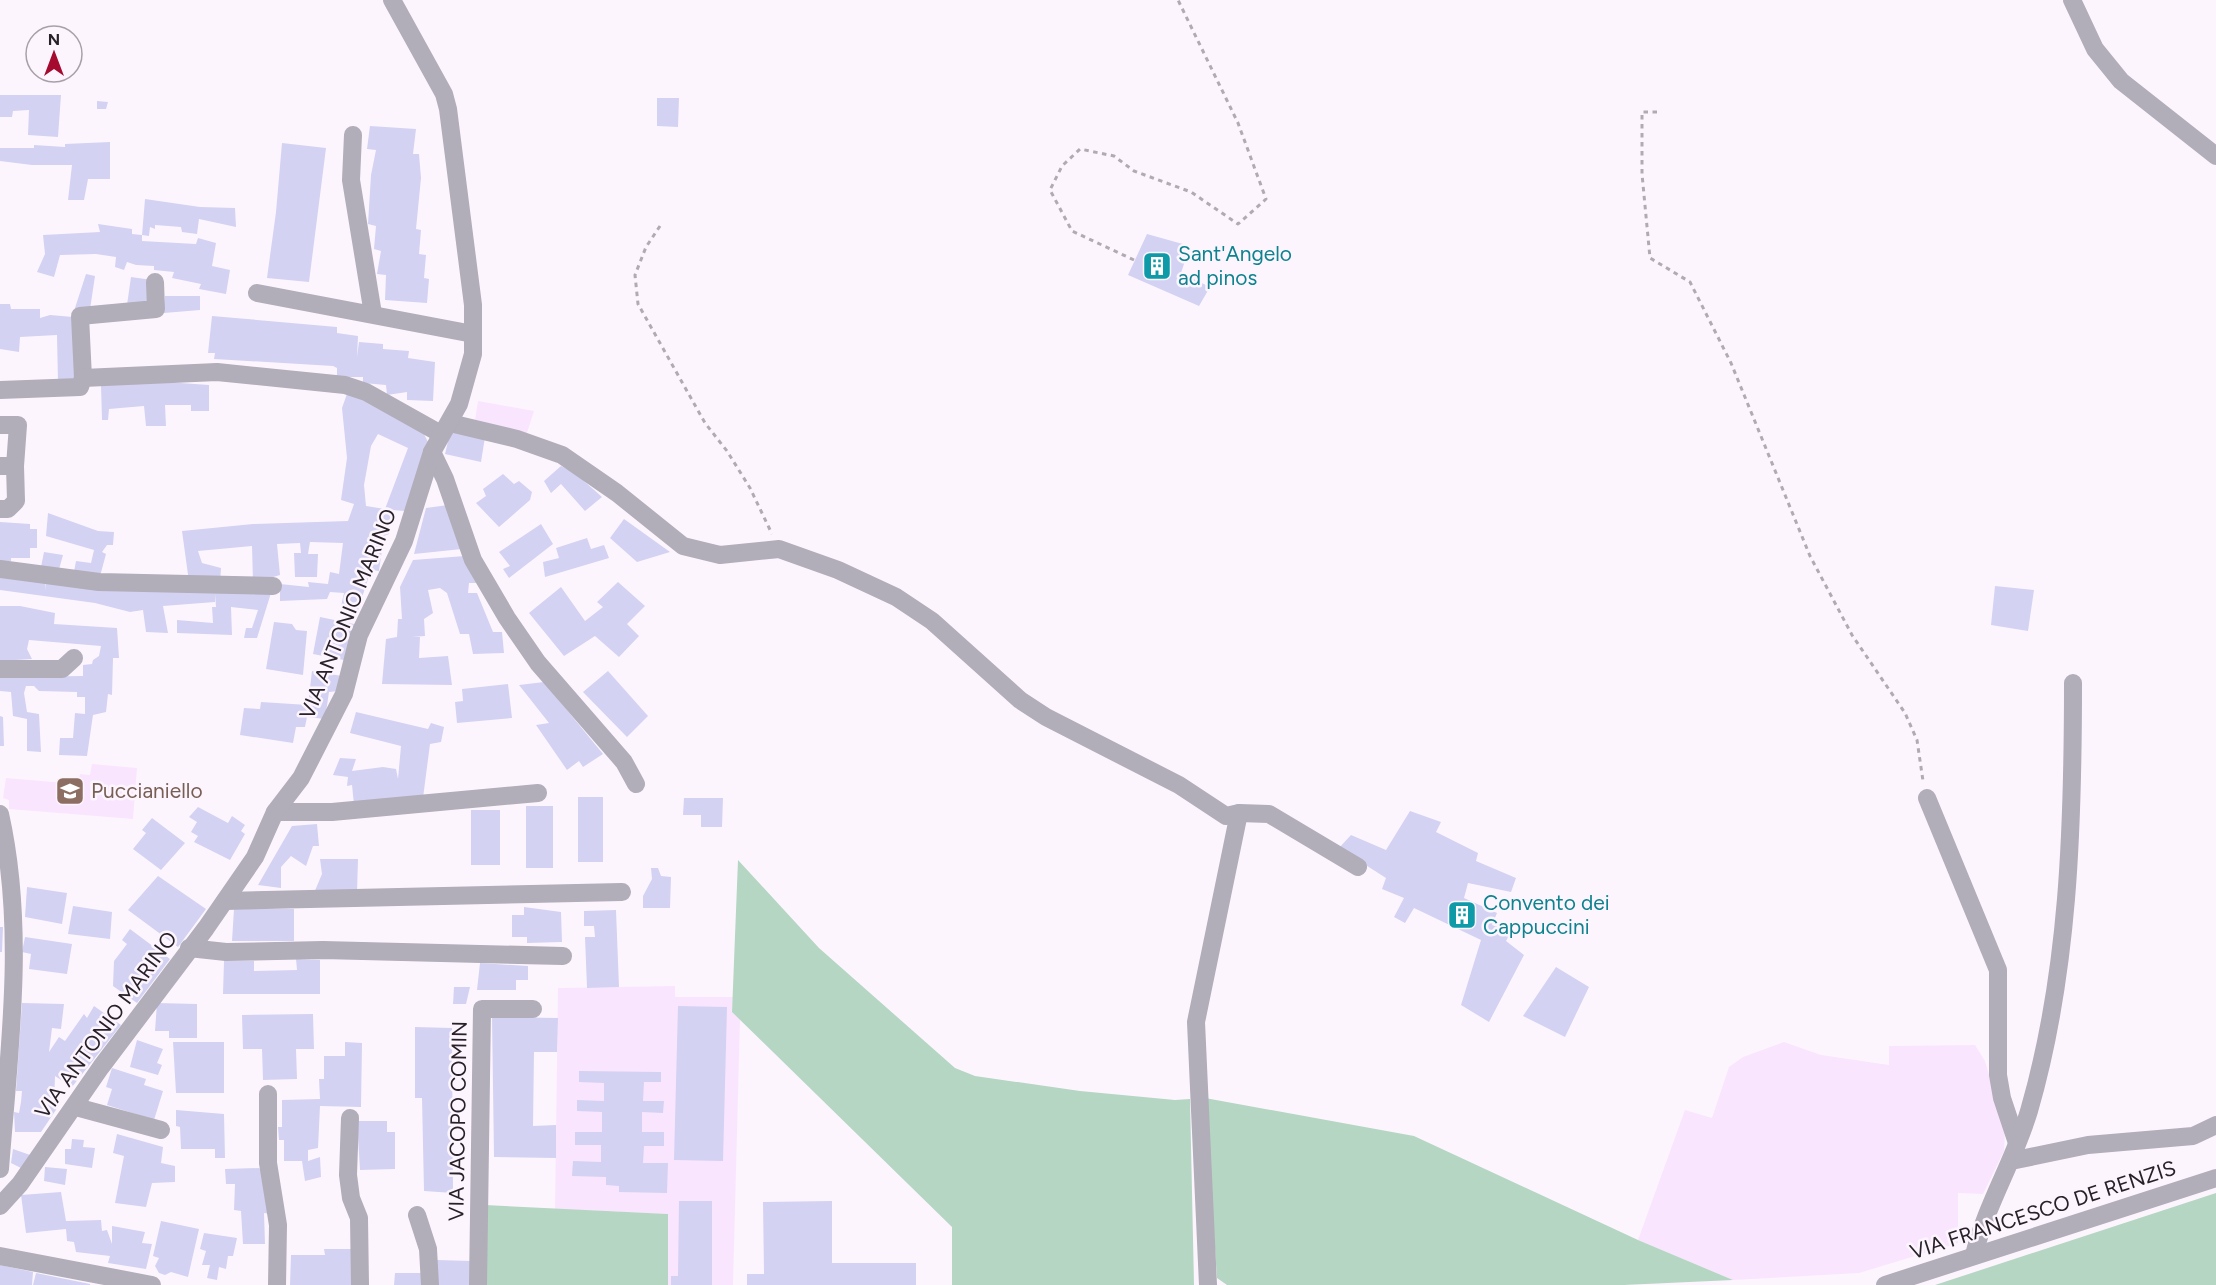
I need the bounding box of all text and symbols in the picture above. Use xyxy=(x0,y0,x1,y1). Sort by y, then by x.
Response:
north arrow xyxy=(24,24,84,84)
text: N xyxy=(48,30,60,49)
place label: Sant'Angelo ad pinos xyxy=(1178,241,1292,290)
building icon: Sant'Angelo ad pinos xyxy=(1141,250,1173,282)
street label: VIA ANTONIO MARINO xyxy=(294,505,401,723)
school or university icon: Puccianiello xyxy=(54,775,86,807)
place label: Puccianiello xyxy=(91,778,203,803)
place label: Convento dei Cappuccini xyxy=(1483,890,1610,939)
building icon: Convento dei Cappuccini xyxy=(1446,899,1478,931)
street label: VIA ANTONIO MARINO xyxy=(29,926,182,1123)
street label: VIA JACOPO COMIN xyxy=(443,1021,472,1221)
street label: VIA FRANCESCO DE RENZIS xyxy=(1907,1155,2179,1264)

